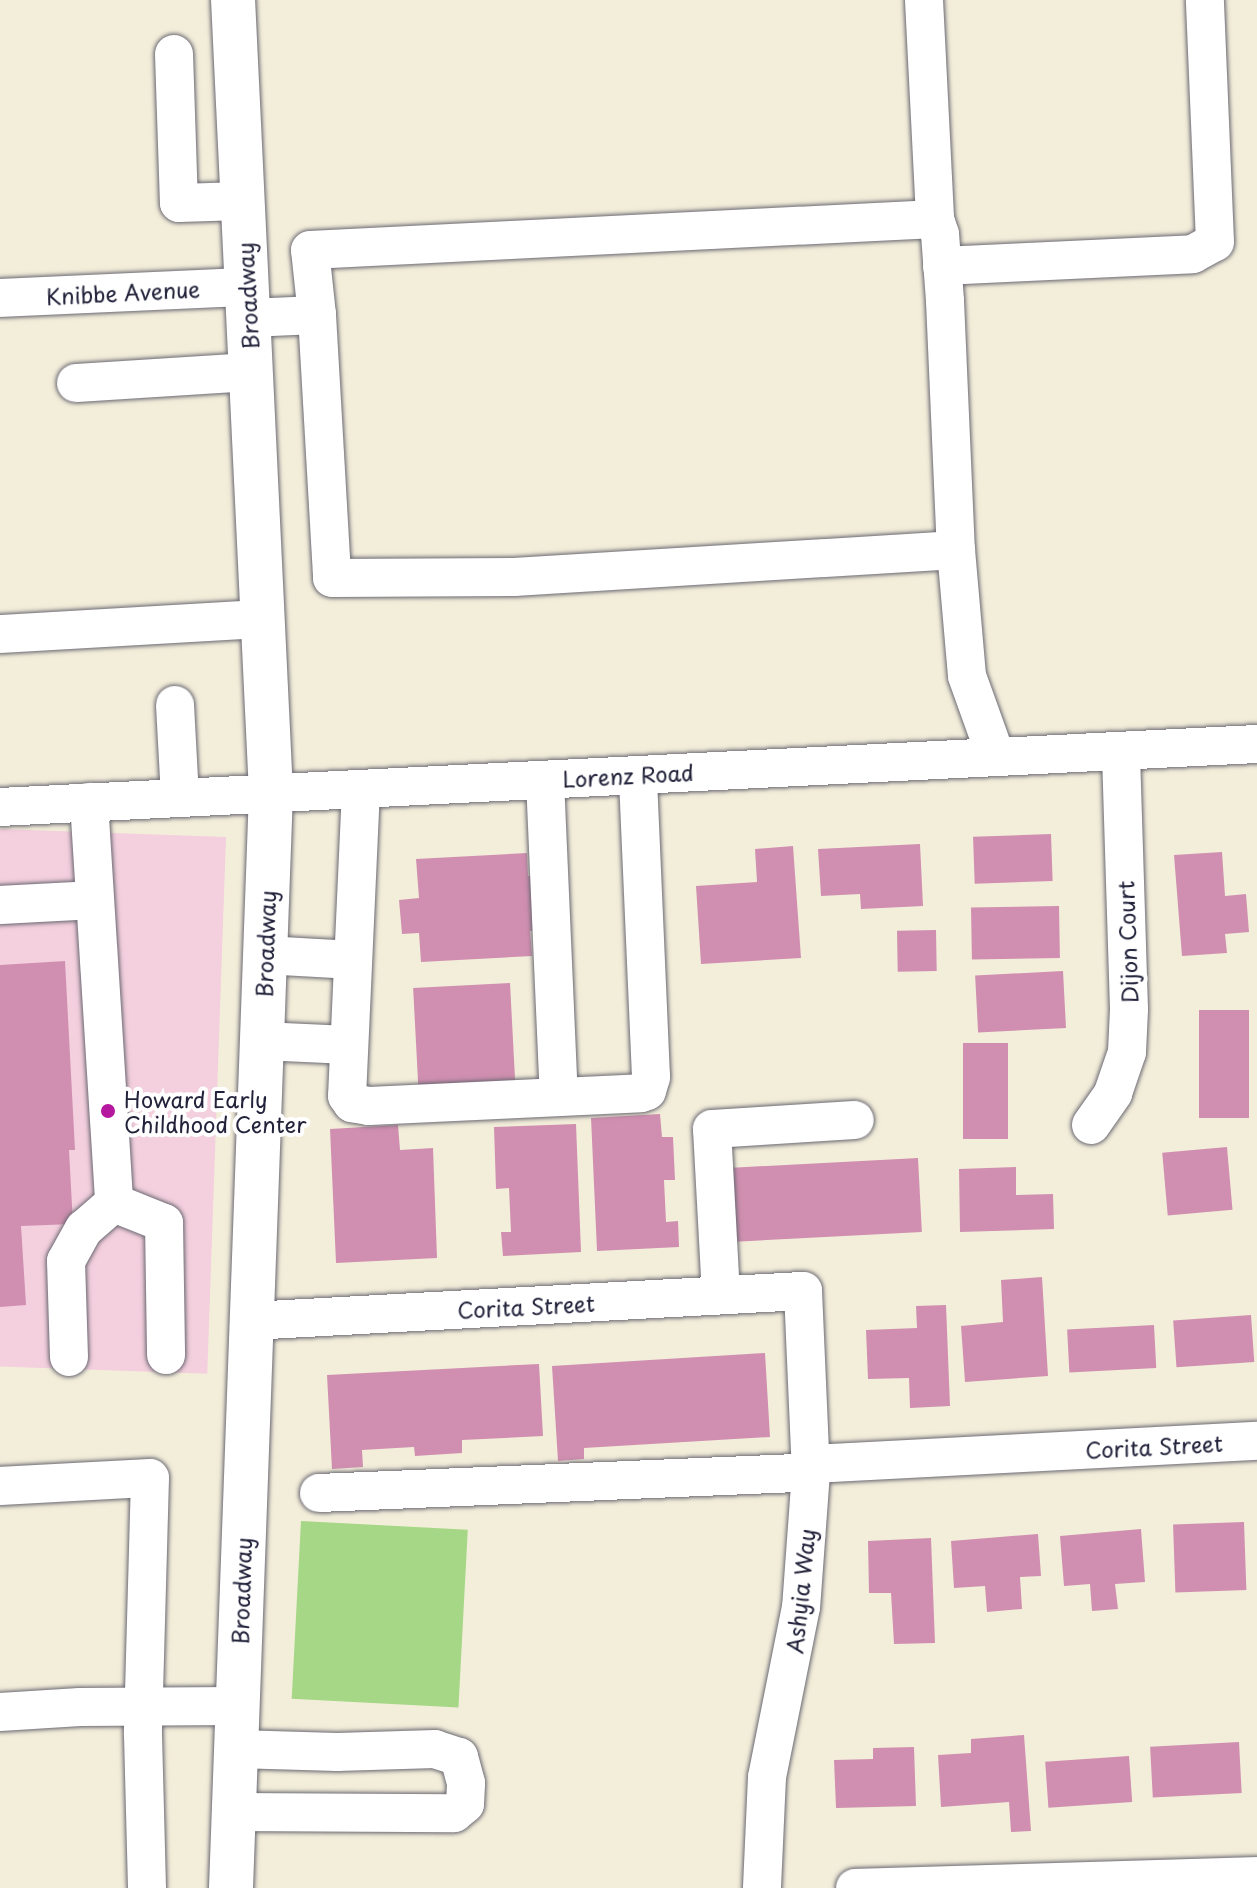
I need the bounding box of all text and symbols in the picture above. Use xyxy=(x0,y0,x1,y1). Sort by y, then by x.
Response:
street label: Broadway xyxy=(231,242,263,350)
street label: Knibbe Avenue xyxy=(45,275,201,309)
street label: Lorenz Road xyxy=(562,758,694,792)
street label: Dijon Court xyxy=(1112,880,1142,1004)
street label: Broadway xyxy=(250,890,280,998)
place label: Howard Early Childhood Center xyxy=(124,1085,308,1136)
marker: Howard Early Childhood Center xyxy=(99,1102,117,1120)
street label: Corita Street xyxy=(455,1289,597,1323)
street label: Corita Street xyxy=(1083,1429,1225,1463)
street label: Ashyia Way xyxy=(780,1527,820,1655)
street label: Broadway xyxy=(226,1537,256,1645)

